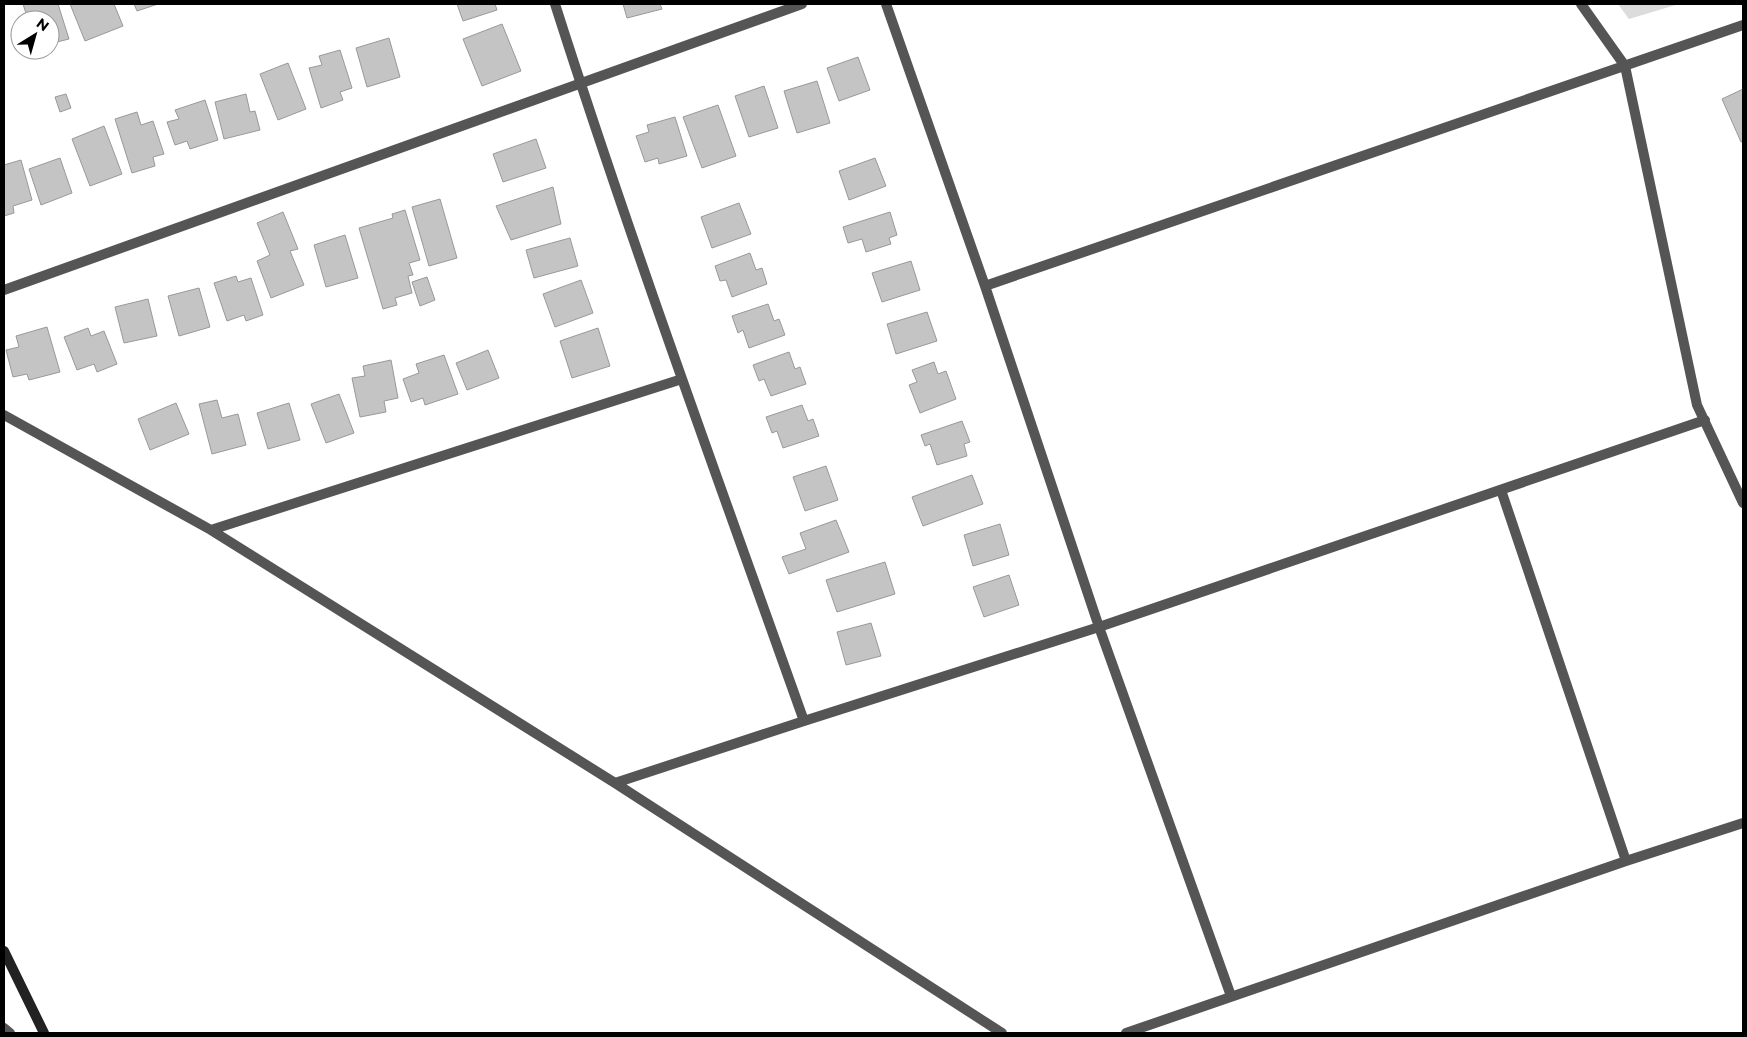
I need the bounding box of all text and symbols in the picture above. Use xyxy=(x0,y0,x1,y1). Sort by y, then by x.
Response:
north arrow xyxy=(10,10,60,60)
text: N xyxy=(33,14,53,35)

